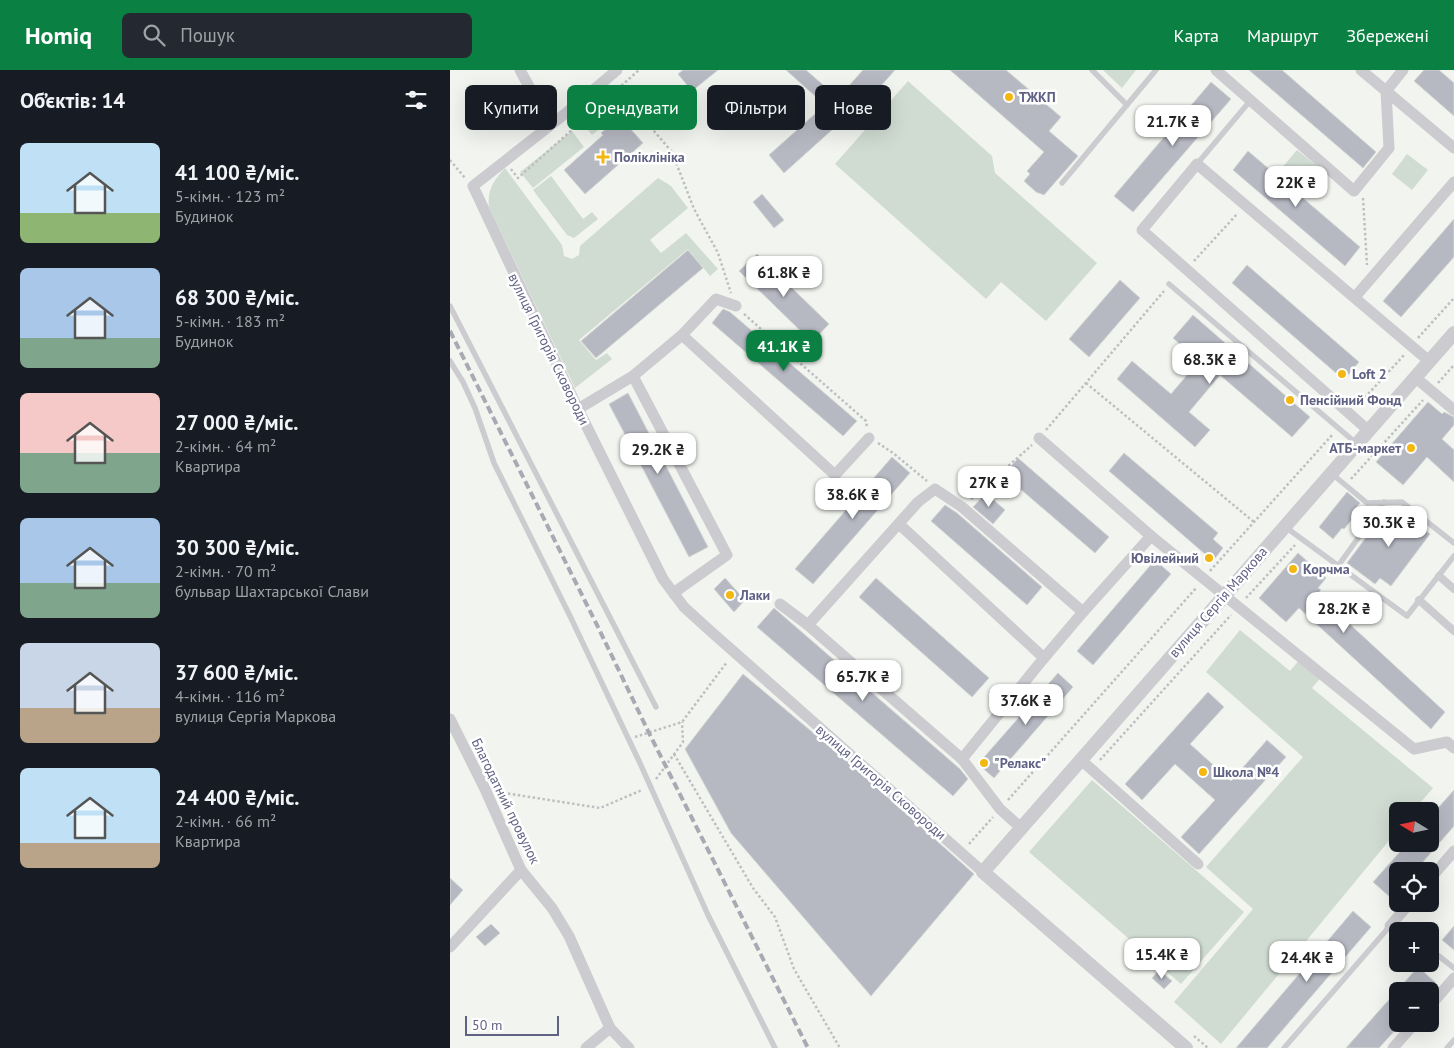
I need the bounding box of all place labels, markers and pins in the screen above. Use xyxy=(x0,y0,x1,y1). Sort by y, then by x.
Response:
place label: ТЖКП xyxy=(1019,88,1056,106)
marker: ТЖКП xyxy=(1003,91,1015,103)
pin: 21.7K ₴ xyxy=(1127,104,1219,147)
place label: Поліклініка xyxy=(614,148,685,166)
marker: Поліклініка xyxy=(596,150,610,164)
pin: 22K ₴ xyxy=(1261,166,1331,208)
pin: 61.8K ₴ xyxy=(738,256,830,298)
pin: 41.1K ₴ xyxy=(738,330,830,372)
pin: 68.3K ₴ xyxy=(1164,342,1256,385)
place label: Loft 2 xyxy=(1352,365,1387,383)
marker: Loft 2 xyxy=(1336,368,1348,380)
place label: Пенсійний Фонд xyxy=(1300,391,1401,409)
marker: Пенсійний Фонд xyxy=(1284,394,1296,406)
pin: 29.2K ₴ xyxy=(612,432,704,475)
place label: АТБ-маркет xyxy=(1329,439,1401,457)
marker: АТБ-маркет xyxy=(1405,442,1417,454)
pin: 27K ₴ xyxy=(954,466,1024,508)
pin: 38.6K ₴ xyxy=(807,478,899,520)
pin: 30.3K ₴ xyxy=(1343,506,1435,548)
place label: Ювілейний xyxy=(1131,549,1199,567)
marker: Ювілейний xyxy=(1203,552,1215,564)
place label: Корчма xyxy=(1303,560,1350,578)
marker: Корчма xyxy=(1287,563,1299,575)
place label: Лаки xyxy=(739,586,770,604)
marker: Лаки xyxy=(724,589,736,601)
pin: 28.2K ₴ xyxy=(1298,592,1390,634)
pin: 65.7K ₴ xyxy=(817,660,909,702)
pin: 37.6K ₴ xyxy=(980,684,1072,726)
place label: "Релакс" xyxy=(994,754,1046,772)
marker: "Релакс" xyxy=(978,757,990,769)
place label: Школа №4 xyxy=(1213,763,1279,781)
marker: Школа №4 xyxy=(1197,766,1209,778)
pin: 15.4K ₴ xyxy=(1116,938,1208,980)
pin: 24.4K ₴ xyxy=(1261,940,1353,983)

